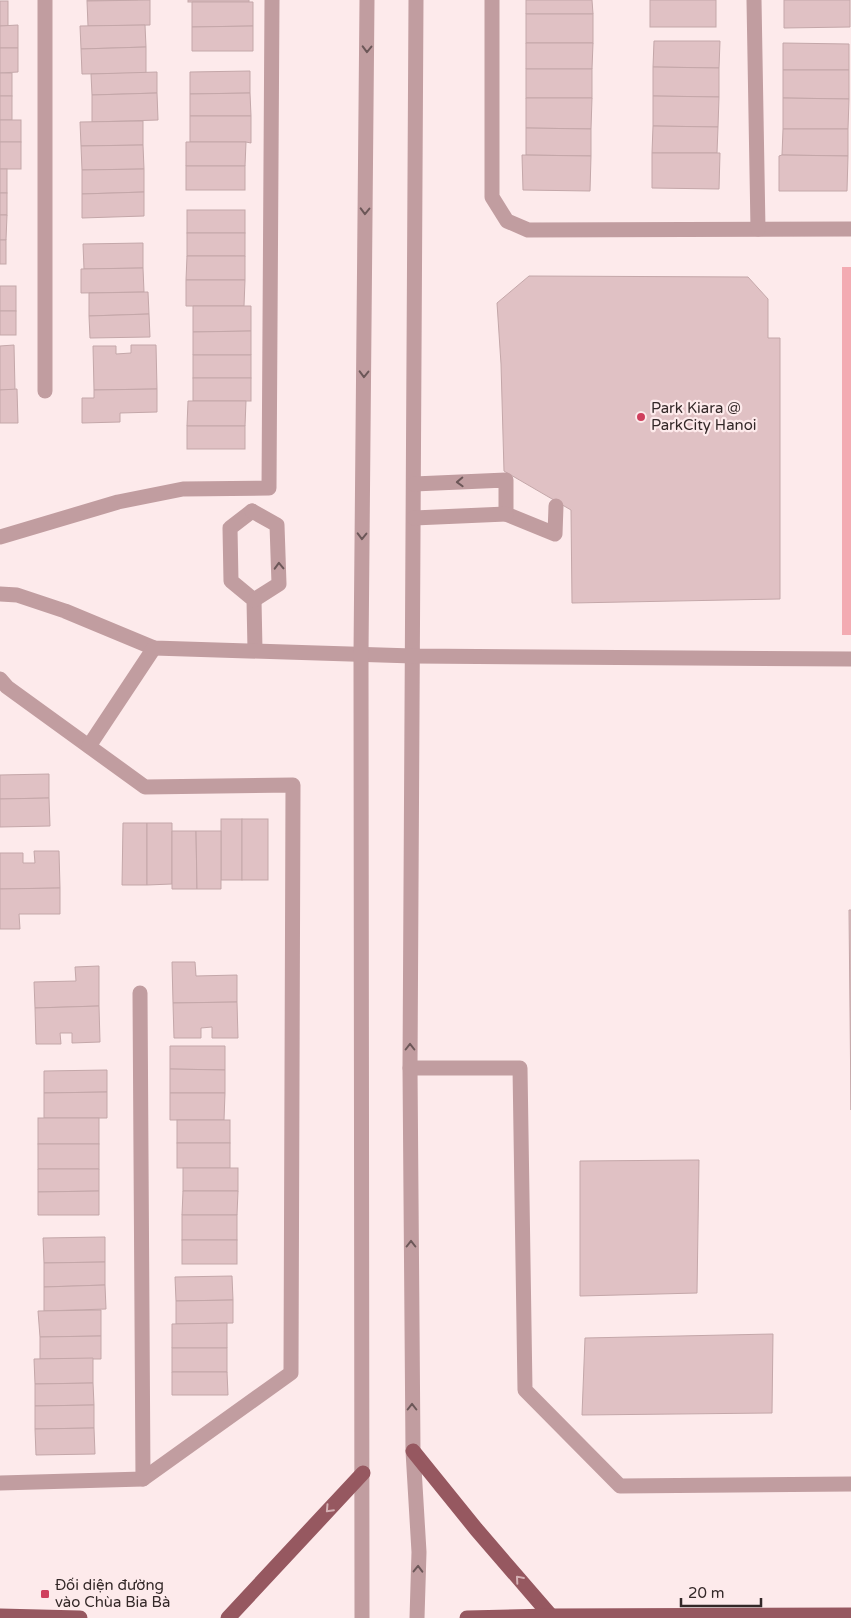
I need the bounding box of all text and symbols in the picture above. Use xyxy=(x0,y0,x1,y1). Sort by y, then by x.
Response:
one-way arrow xyxy=(362,45,372,53)
one-way arrow xyxy=(360,208,370,215)
one-way arrow xyxy=(359,370,369,378)
place label: Park Kiara @ ParkCity Hanoi xyxy=(651,399,757,434)
marker: Park Kiara @ ParkCity Hanoi xyxy=(635,411,647,423)
one-way arrow xyxy=(456,477,464,487)
one-way arrow xyxy=(357,532,367,540)
one-way arrow xyxy=(273,562,284,570)
one-way arrow xyxy=(405,1043,415,1050)
one-way arrow xyxy=(406,1240,416,1248)
one-way arrow xyxy=(407,1403,417,1410)
one-way arrow xyxy=(326,1503,335,1512)
one-way arrow xyxy=(413,1565,423,1573)
one-way arrow xyxy=(516,1575,525,1584)
place label: Đối diện đường vào Chùa Bia Bà xyxy=(55,1576,170,1611)
scale bar xyxy=(681,1576,761,1608)
text: 20 m xyxy=(688,1584,725,1602)
marker: Đối diện đường vào Chùa Bia Bà xyxy=(39,1588,51,1600)

